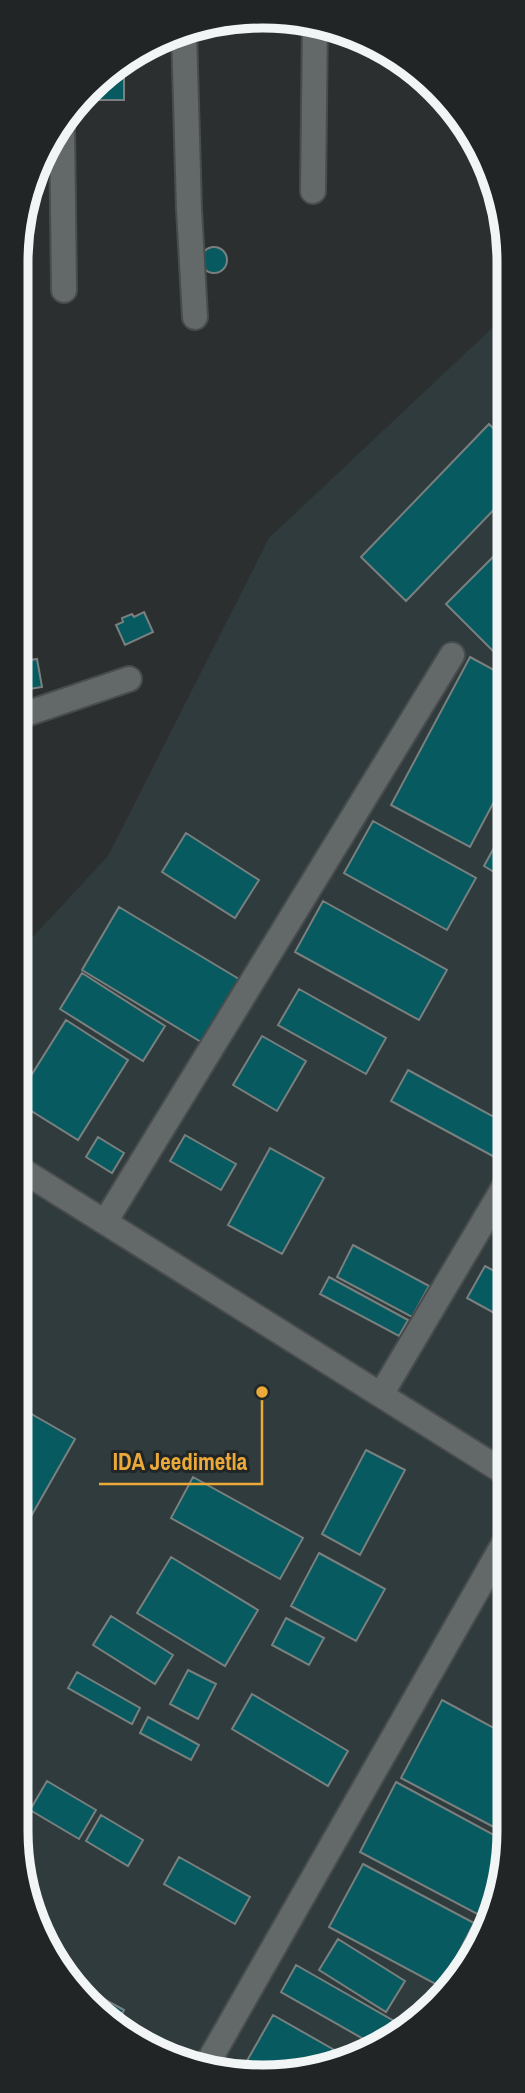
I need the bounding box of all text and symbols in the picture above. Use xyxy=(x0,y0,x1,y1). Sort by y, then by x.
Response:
callout: IDA Jeedimetla xyxy=(99,1440,262,1484)
text: IDA Jeedimetla xyxy=(113,1446,248,1477)

